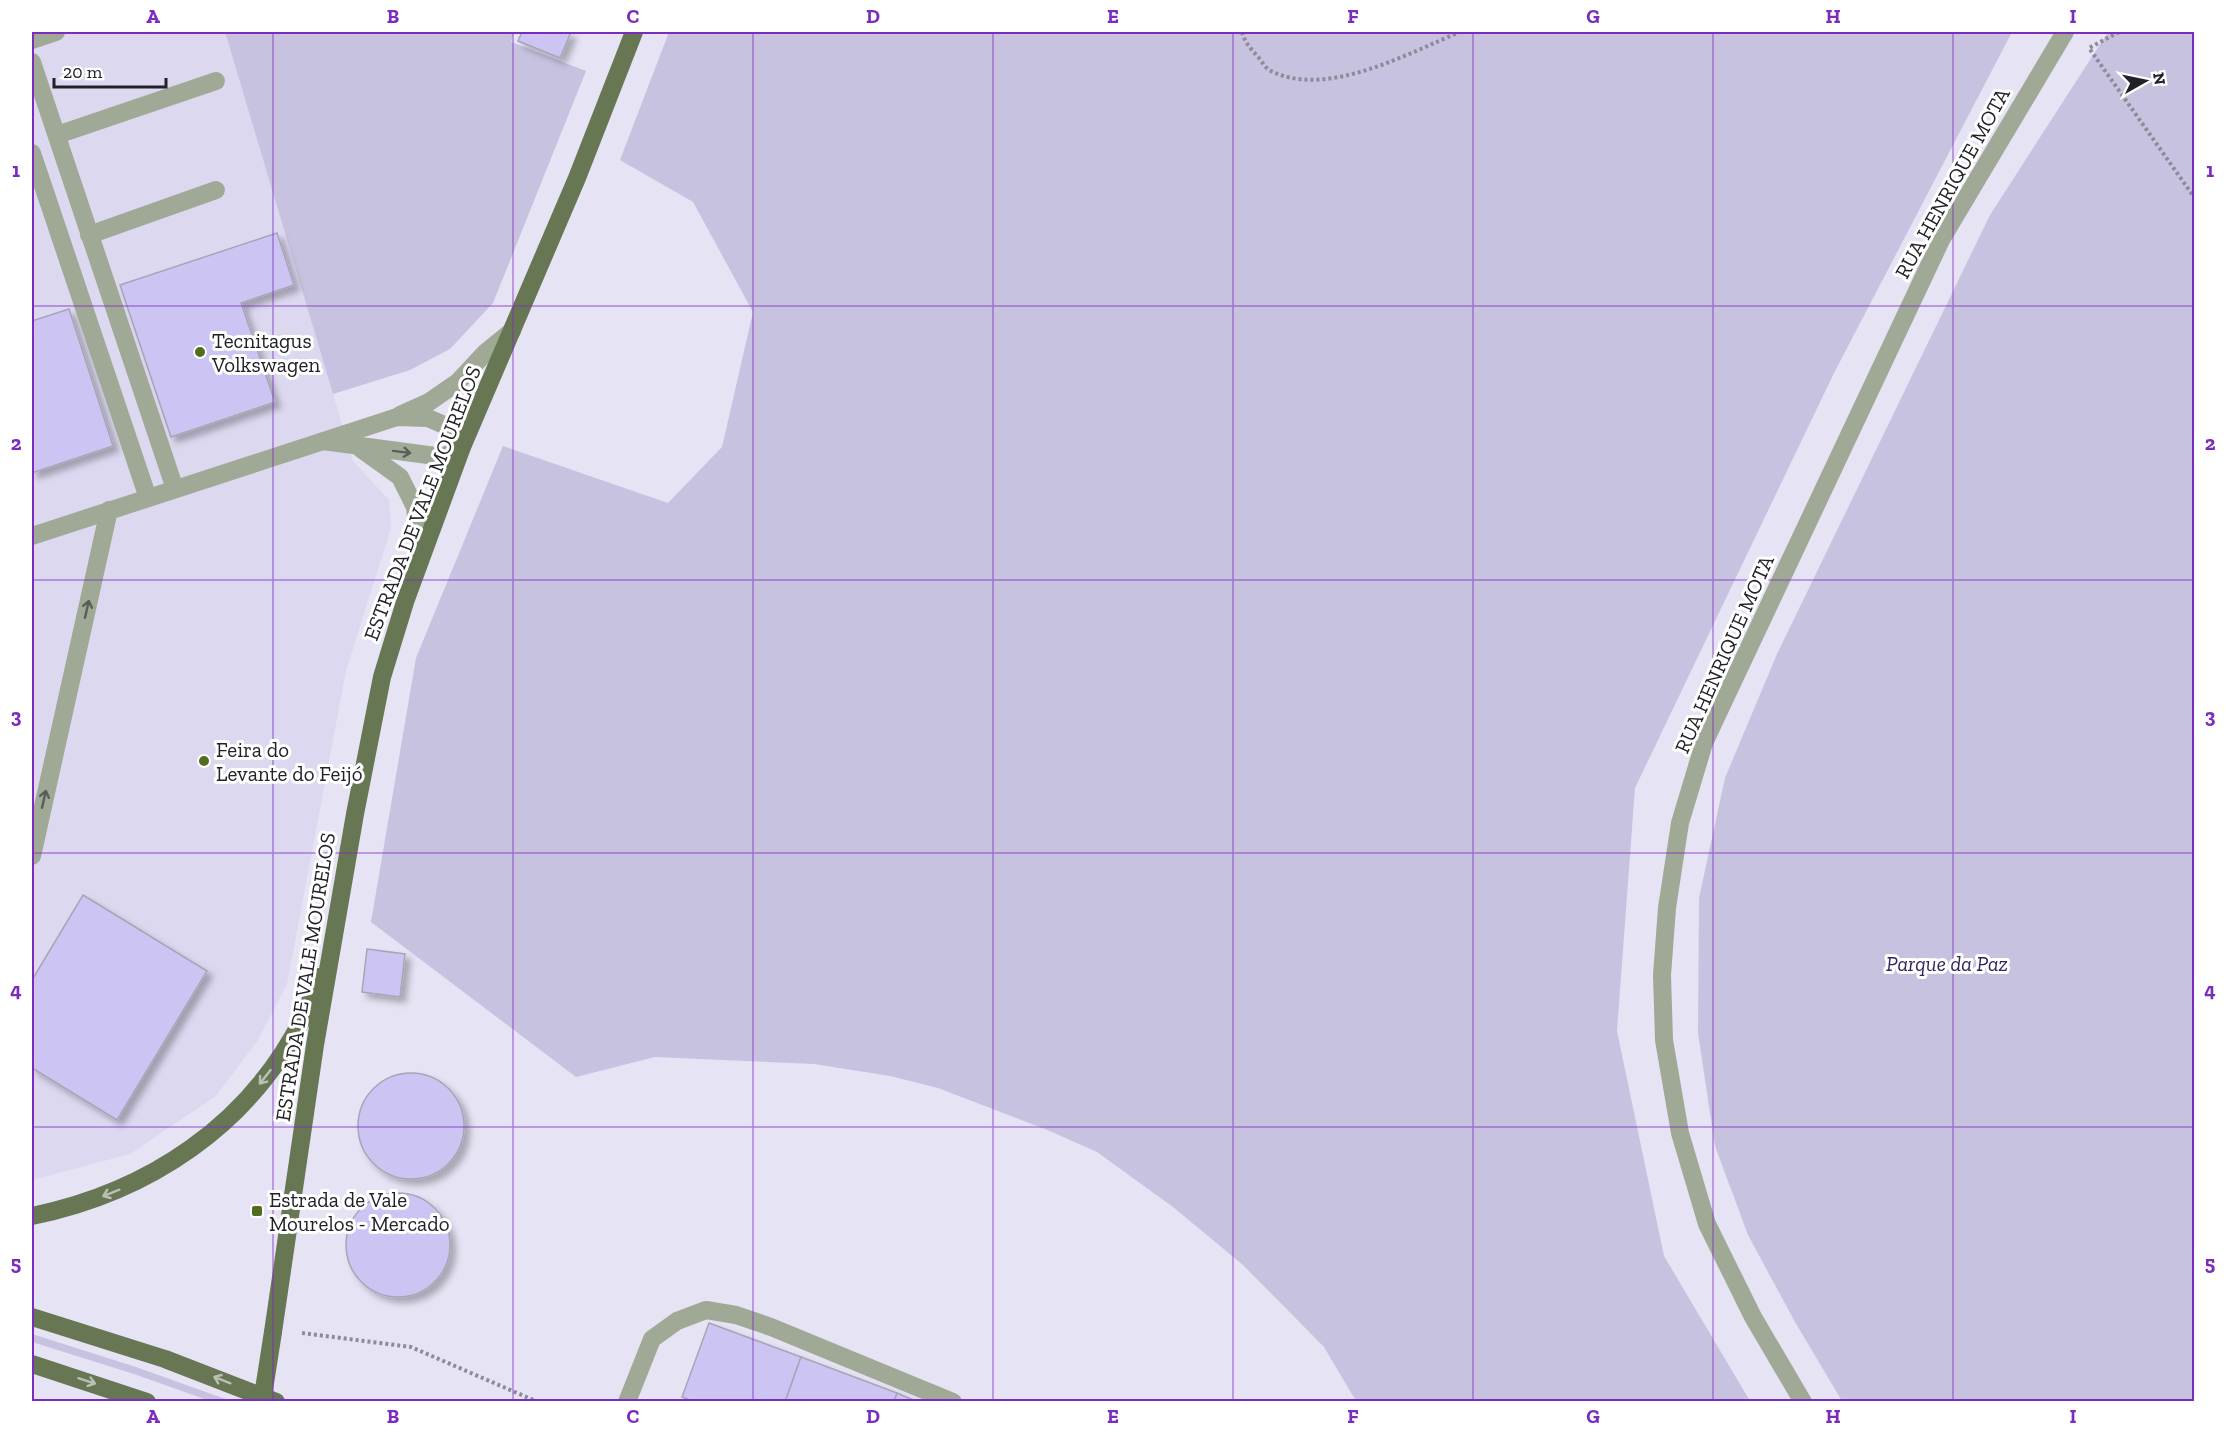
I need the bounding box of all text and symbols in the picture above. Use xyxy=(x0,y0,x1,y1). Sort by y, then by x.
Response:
text: A xyxy=(146,4,160,28)
text: B xyxy=(387,4,399,28)
text: C xyxy=(627,4,640,28)
text: D xyxy=(866,4,880,28)
text: E xyxy=(1107,4,1119,28)
text: F xyxy=(1347,4,1359,28)
text: G xyxy=(1586,4,1600,28)
text: H xyxy=(1825,4,1841,28)
text: I xyxy=(2069,4,2077,28)
scale bar xyxy=(54,51,166,89)
north arrow xyxy=(2115,51,2175,111)
text: 20 m xyxy=(63,61,103,83)
text: N xyxy=(2149,71,2170,86)
street label: RUA HENRIQUE MOTA xyxy=(1889,83,2015,283)
text: 1 xyxy=(12,158,20,182)
text: 1 xyxy=(2206,158,2214,182)
place label: Tecnitagus Volkswagen xyxy=(211,328,320,377)
marker: Tecnitagus Volkswagen xyxy=(193,345,207,359)
street label: ESTRADA DE VALE MOURELOS xyxy=(358,362,486,644)
text: 2 xyxy=(11,431,22,455)
text: 2 xyxy=(2205,431,2216,455)
one-way arrow xyxy=(392,447,412,458)
street label: RUA HENRIQUE MOTA xyxy=(1669,551,1779,757)
one-way arrow xyxy=(82,600,93,619)
text: 3 xyxy=(11,704,22,728)
text: 3 xyxy=(2205,704,2216,728)
place label: Feira do Levante do Feijó xyxy=(216,737,362,787)
marker: Feira do Levante do Feijó xyxy=(197,754,211,768)
one-way arrow xyxy=(39,790,51,809)
street label: ESTRADA DE VALE MOURELOS xyxy=(270,831,340,1123)
park label: Parque da Paz xyxy=(1886,951,2008,976)
text: 4 xyxy=(10,978,22,1002)
text: 4 xyxy=(2204,978,2216,1002)
one-way arrow xyxy=(258,1069,271,1085)
place label: Estrada de Vale Mourelos - Mercado xyxy=(269,1187,450,1236)
one-way arrow xyxy=(102,1188,121,1199)
marker: Estrada de Vale Mourelos - Mercado xyxy=(250,1204,264,1218)
text: 5 xyxy=(11,1251,21,1275)
text: 5 xyxy=(2205,1251,2215,1275)
one-way arrow xyxy=(213,1374,232,1385)
one-way arrow xyxy=(77,1377,96,1388)
text: A xyxy=(146,1404,160,1428)
text: B xyxy=(387,1404,399,1428)
text: C xyxy=(627,1404,640,1428)
text: D xyxy=(866,1404,880,1428)
text: E xyxy=(1107,1404,1119,1428)
text: F xyxy=(1347,1404,1359,1428)
text: G xyxy=(1586,1404,1600,1428)
text: H xyxy=(1825,1404,1841,1428)
text: I xyxy=(2069,1404,2077,1428)

